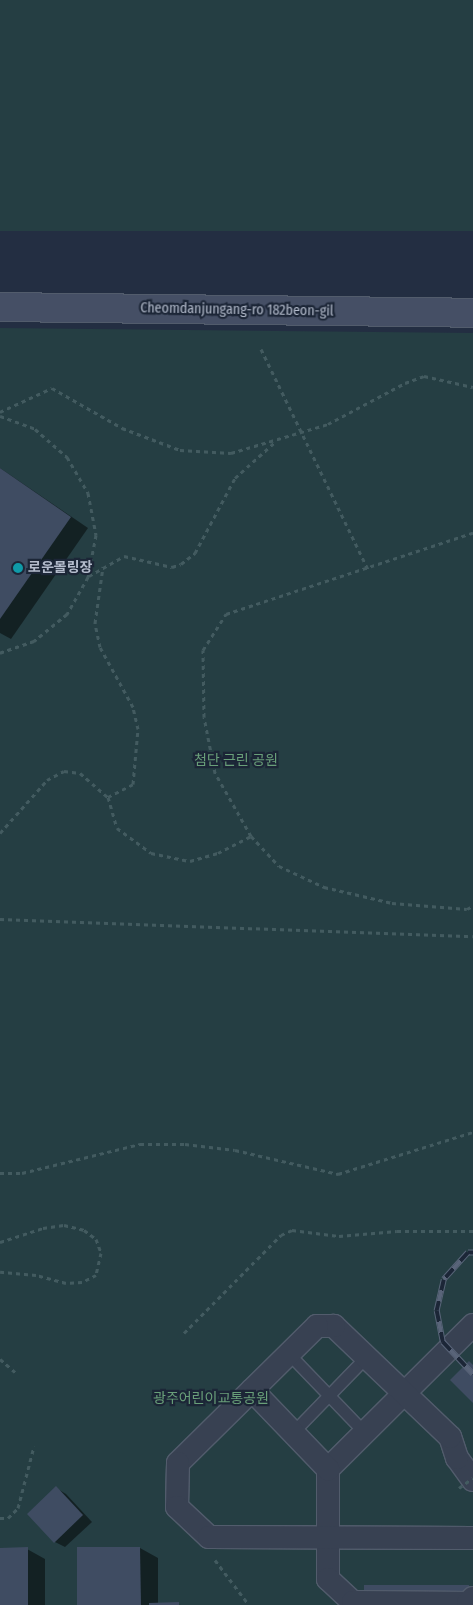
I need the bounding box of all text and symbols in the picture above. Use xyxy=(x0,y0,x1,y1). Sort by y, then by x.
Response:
street label: Cheomdanjungang-ro 182beon-gil xyxy=(140,300,334,320)
place label: 로운볼링장 xyxy=(28,560,92,576)
marker: 로운볼링장 xyxy=(12,562,24,574)
park label: 첨단 근린 공원 xyxy=(194,753,278,769)
park label: 광주어린이교통공원 xyxy=(153,1391,269,1407)

